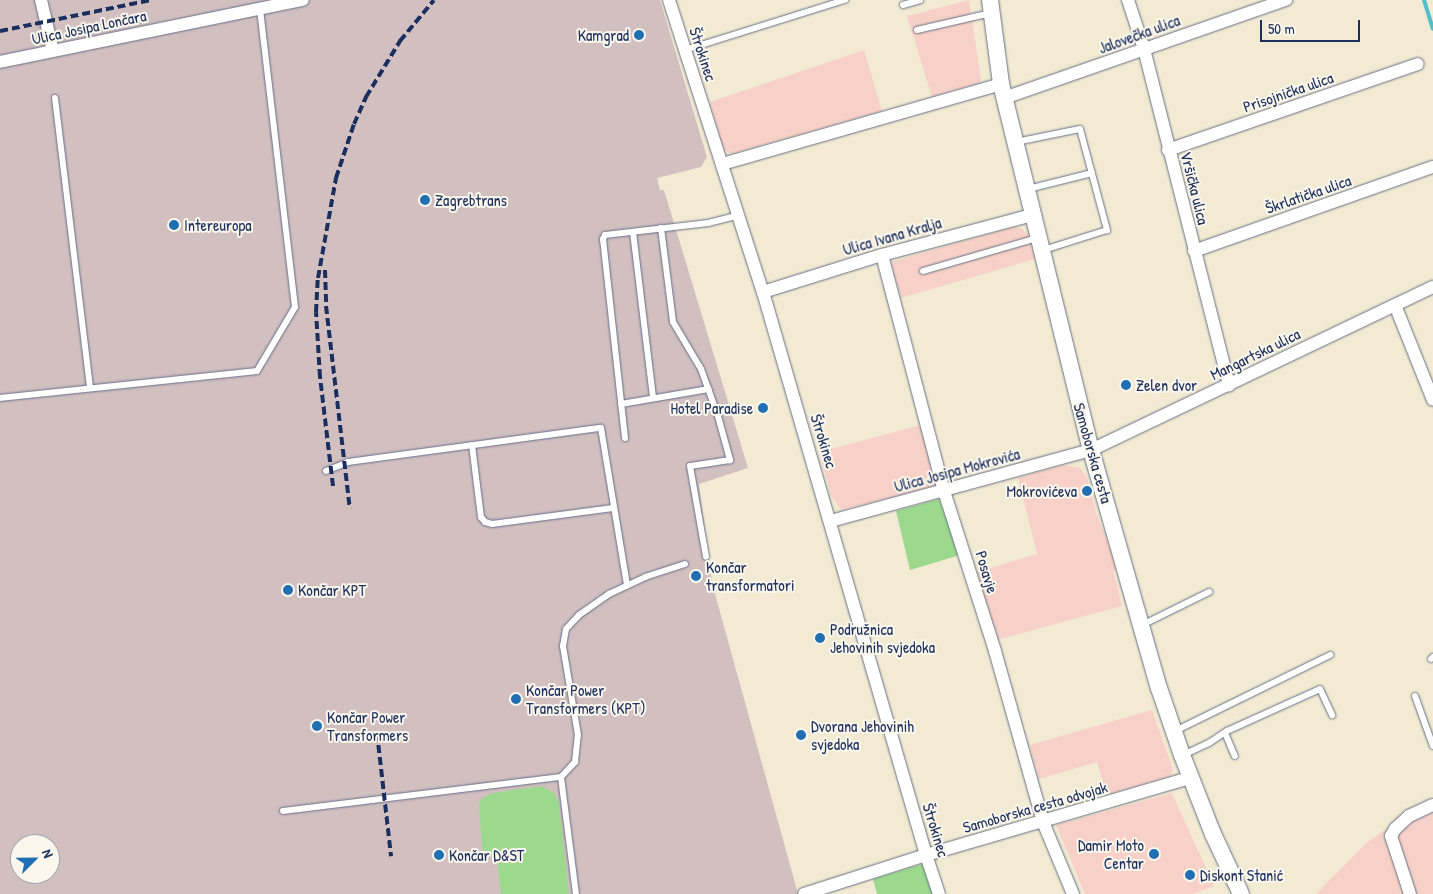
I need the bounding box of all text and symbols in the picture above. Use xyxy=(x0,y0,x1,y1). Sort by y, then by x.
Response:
street label: Ulica Josipa Lončara xyxy=(30,6,148,48)
street label: Jalovečka ulica xyxy=(1096,10,1182,58)
scale bar xyxy=(1263,10,1363,42)
text: 50 m xyxy=(1268,18,1295,39)
place label: Kamgrad xyxy=(578,25,629,45)
street label: Štrokinec xyxy=(685,25,721,83)
marker: Kamgrad xyxy=(633,29,645,41)
street label: Prisojnička ulica xyxy=(1240,68,1336,116)
street label: Vršička ulica xyxy=(1177,150,1213,226)
street label: Škrlatička ulica xyxy=(1263,170,1353,218)
place label: Zagrebtrans xyxy=(435,190,507,210)
marker: Zagrebtrans xyxy=(419,194,431,206)
street label: Ulica Ivana Kralja xyxy=(841,213,943,259)
place label: Intereuropa xyxy=(184,215,252,235)
marker: Intereuropa xyxy=(168,219,180,231)
street label: Mangartska ulica xyxy=(1207,324,1303,384)
place label: Zelen dvor xyxy=(1136,375,1197,395)
marker: Zelen dvor xyxy=(1120,379,1132,391)
place label: Hotel Paradise xyxy=(671,398,753,418)
street label: Samoborska cesta xyxy=(1070,401,1116,505)
marker: Hotel Paradise xyxy=(757,402,769,414)
street label: Štrokinec xyxy=(807,412,841,470)
street label: Ulica Josipa Mokrovića xyxy=(892,444,1022,496)
place label: Mokrovićeva xyxy=(1007,481,1077,501)
marker: Mokrovićeva xyxy=(1081,485,1093,497)
street label: Posavje xyxy=(972,549,1002,595)
place label: Končar transformatori xyxy=(706,557,795,595)
marker: Končar transformatori xyxy=(690,570,702,582)
place label: Končar KPT xyxy=(298,580,366,600)
marker: Končar KPT xyxy=(282,584,294,596)
place label: Podružnica Jehovinih svjedoka xyxy=(830,619,935,657)
marker: Podružnica Jehovinih svjedoka xyxy=(814,632,826,644)
place label: Končar Power Transformers (KPT) xyxy=(526,680,646,718)
marker: Končar Power Transformers (KPT) xyxy=(510,693,522,705)
place label: Končar Power Transformers xyxy=(327,707,408,745)
place label: Dvorana Jehovinih svjedoka xyxy=(811,716,914,754)
marker: Končar Power Transformers xyxy=(311,720,323,732)
marker: Dvorana Jehovinih svjedoka xyxy=(795,729,807,741)
street label: Samoborska cesta odvojak xyxy=(961,777,1109,837)
street label: Štrokinec xyxy=(919,801,953,859)
north arrow xyxy=(10,834,60,884)
place label: Damir Moto Centar xyxy=(1078,835,1144,873)
place label: Končar D&ST xyxy=(449,845,524,865)
text: N xyxy=(38,846,59,860)
marker: Damir Moto Centar xyxy=(1148,848,1160,860)
marker: Končar D&ST xyxy=(433,849,445,861)
place label: Diskont Stanić xyxy=(1200,865,1283,885)
marker: Diskont Stanić xyxy=(1184,869,1196,881)

